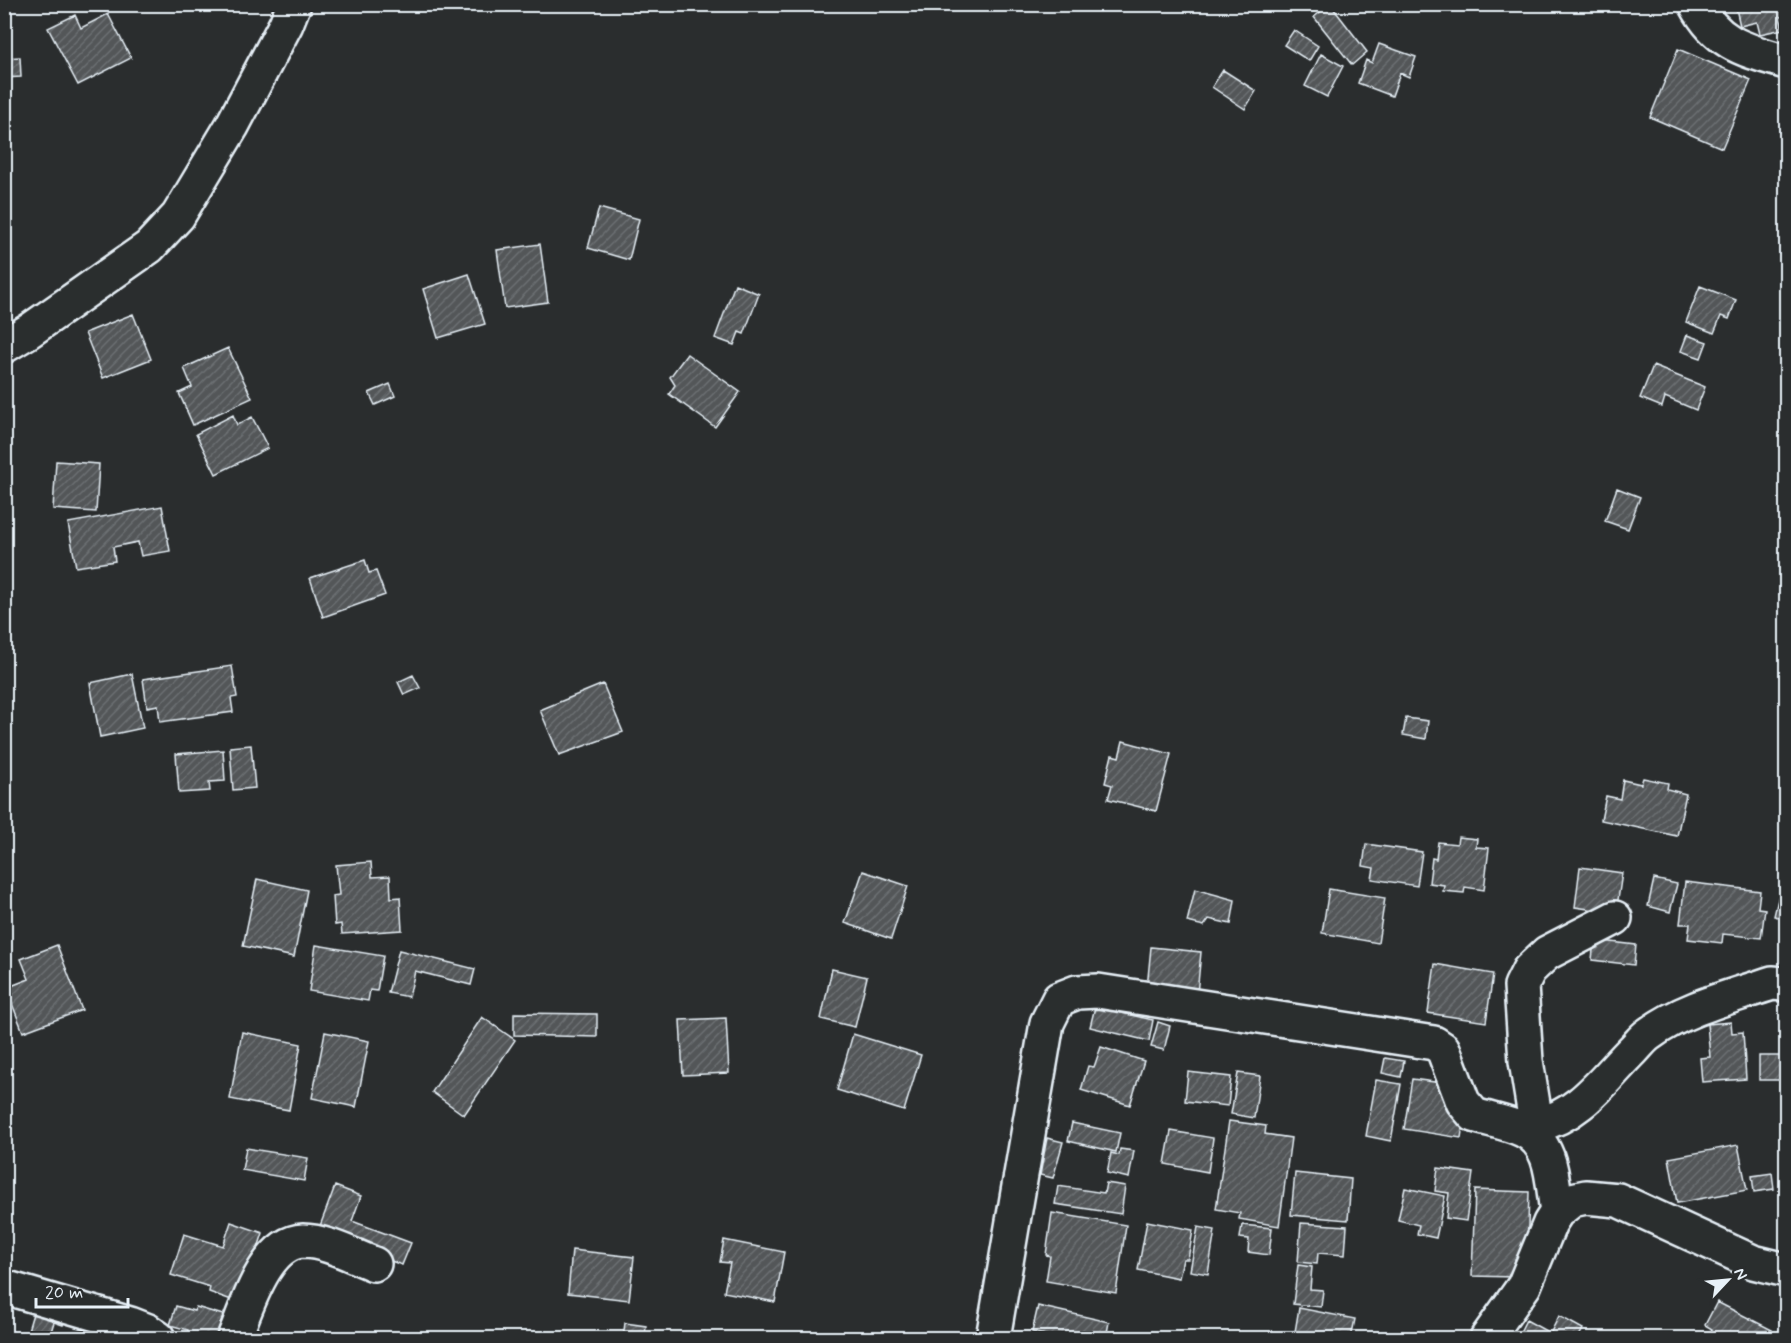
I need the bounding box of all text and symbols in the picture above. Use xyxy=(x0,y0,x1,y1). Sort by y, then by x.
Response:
north arrow xyxy=(1698,1250,1758,1310)
text: N xyxy=(1728,1265,1752,1283)
scale bar xyxy=(36,1271,128,1309)
text: 20 m xyxy=(45,1281,83,1305)

